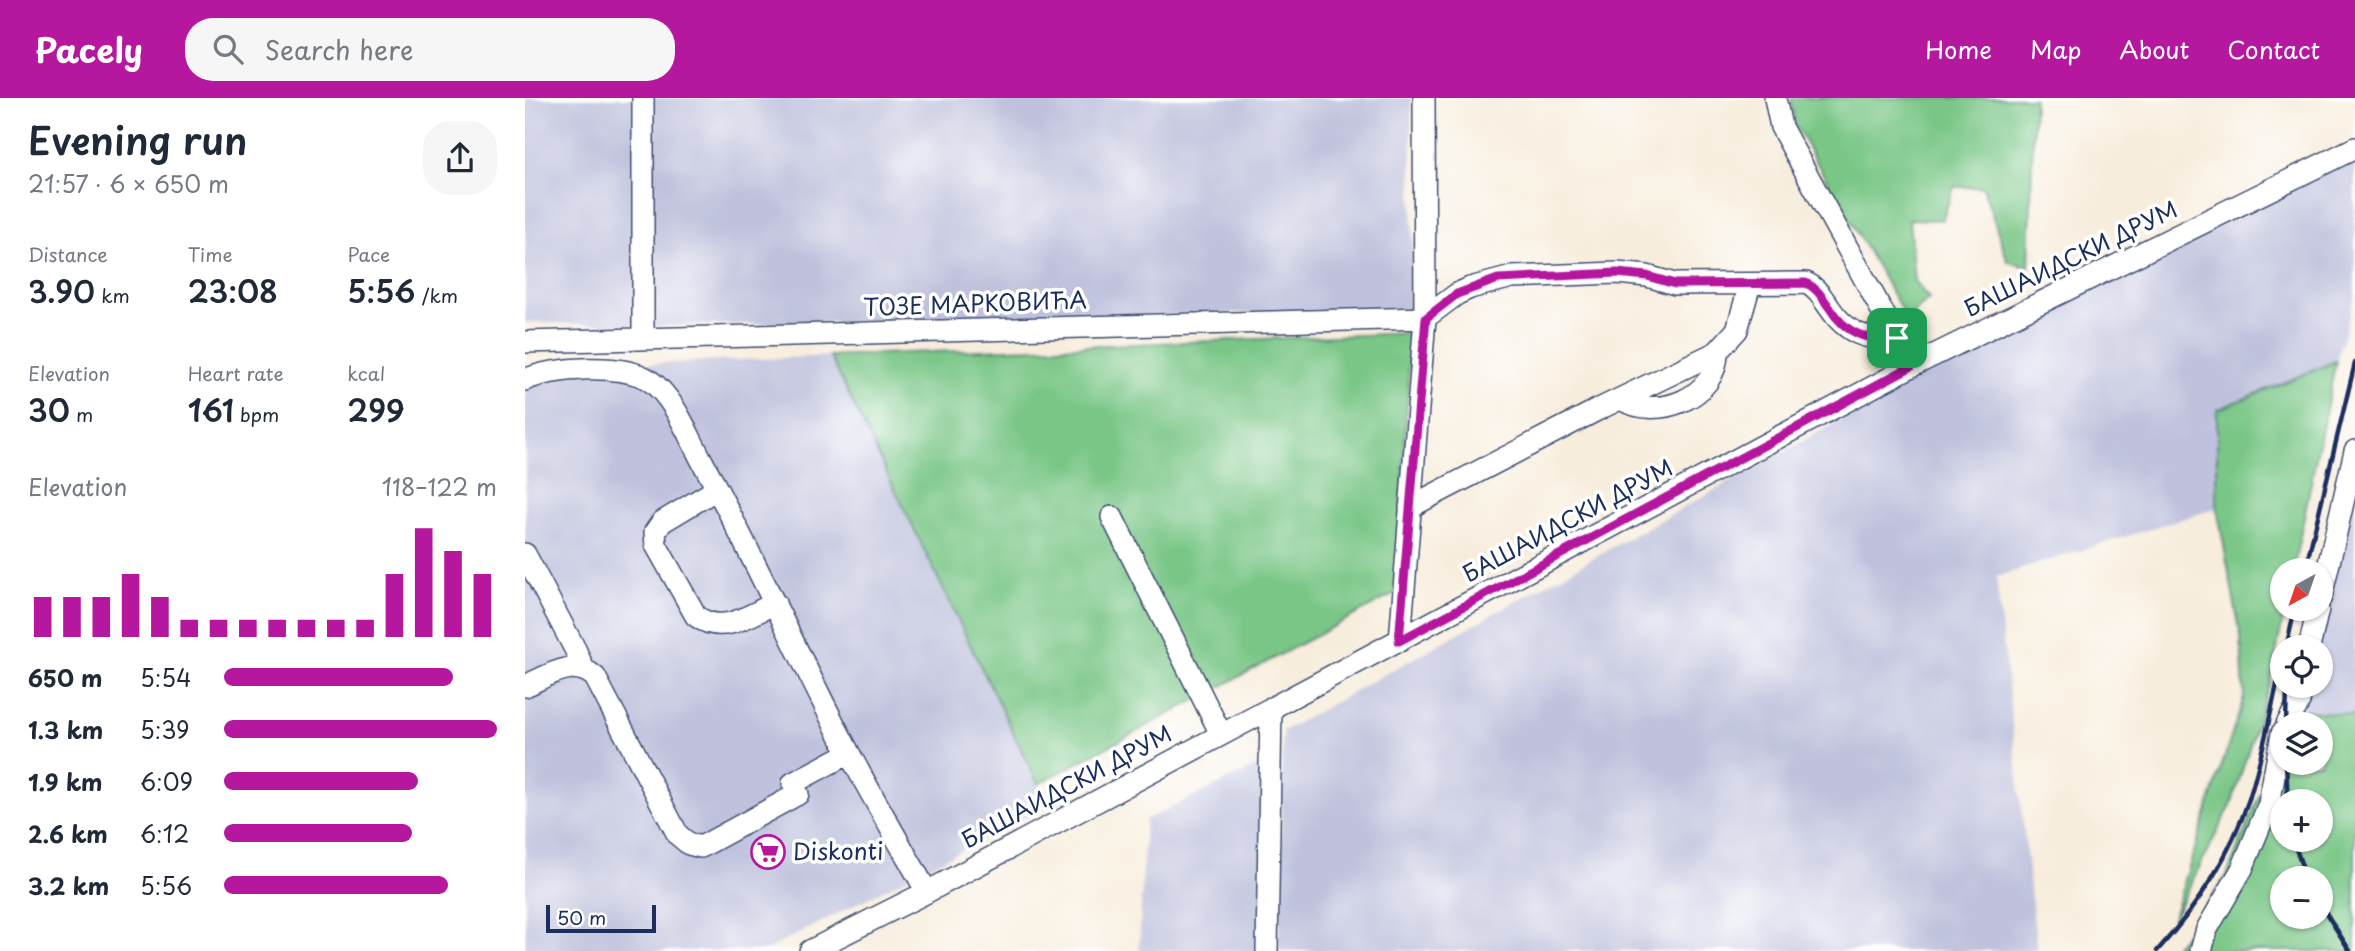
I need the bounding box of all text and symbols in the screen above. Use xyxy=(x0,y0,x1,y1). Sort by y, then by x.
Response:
search box xyxy=(185,18,675,81)
text: Pacely xyxy=(35,24,143,74)
icon: search xyxy=(209,30,247,68)
text: Search here xyxy=(265,30,413,69)
text: Home xyxy=(1925,31,1992,67)
text: Map xyxy=(2030,31,2081,67)
text: About xyxy=(2119,31,2189,67)
text: Contact xyxy=(2227,31,2320,67)
text: Evening run xyxy=(28,111,247,168)
button: share xyxy=(423,121,497,195)
text: 21:57 · 6 × 650 m xyxy=(28,166,229,201)
street label: БАШАИДСКИ ДРУМ xyxy=(1958,191,2183,325)
text: Distance xyxy=(28,240,108,268)
text: Time xyxy=(188,240,233,268)
text: Pace xyxy=(347,240,390,268)
text: 3.90 xyxy=(28,268,95,313)
text: 23:08 xyxy=(188,268,278,313)
text: 5:56 xyxy=(347,268,415,313)
text: km xyxy=(95,281,130,309)
text: /km xyxy=(415,281,458,309)
street label: ТОЗЕ МАРКОВИЋА xyxy=(863,281,1087,324)
pin xyxy=(1867,308,1927,368)
icon: arrive xyxy=(1878,319,1916,357)
text: Elevation xyxy=(28,359,110,387)
text: Heart rate xyxy=(188,359,284,387)
text: kcal xyxy=(347,359,385,387)
text: 30 xyxy=(28,387,70,432)
text: 161 xyxy=(188,387,234,432)
text: 299 xyxy=(347,387,405,432)
text: m xyxy=(70,400,93,428)
text: bpm xyxy=(234,400,279,428)
street label: БАШАИДСКИ ДРУМ xyxy=(1456,449,1679,590)
text: Elevation xyxy=(28,469,127,504)
text: 118–122 m xyxy=(382,469,497,504)
north arrow xyxy=(2270,558,2333,621)
map controls xyxy=(2270,558,2333,929)
button: locate xyxy=(2270,635,2333,698)
text: 650 m xyxy=(28,660,102,695)
text: 5:54 xyxy=(140,660,191,695)
text: 1.3 km xyxy=(28,712,103,747)
text: 5:39 xyxy=(140,712,190,747)
button: layers xyxy=(2270,712,2333,775)
street label: БАШАИДСКИ ДРУМ xyxy=(955,715,1178,856)
text: 1.9 km xyxy=(28,764,102,799)
text: 6:09 xyxy=(140,764,193,799)
button: + xyxy=(2270,789,2333,852)
text: 2.6 km xyxy=(28,816,108,851)
text: 6:12 xyxy=(140,816,189,851)
supermarket icon: Diskonti xyxy=(749,833,787,871)
place label: Diskonti xyxy=(793,833,883,868)
button: − xyxy=(2270,866,2333,929)
text: 3.2 km xyxy=(28,868,109,903)
text: 5:56 xyxy=(140,868,192,903)
scale bar xyxy=(546,902,656,934)
text: 50 m xyxy=(557,903,606,931)

